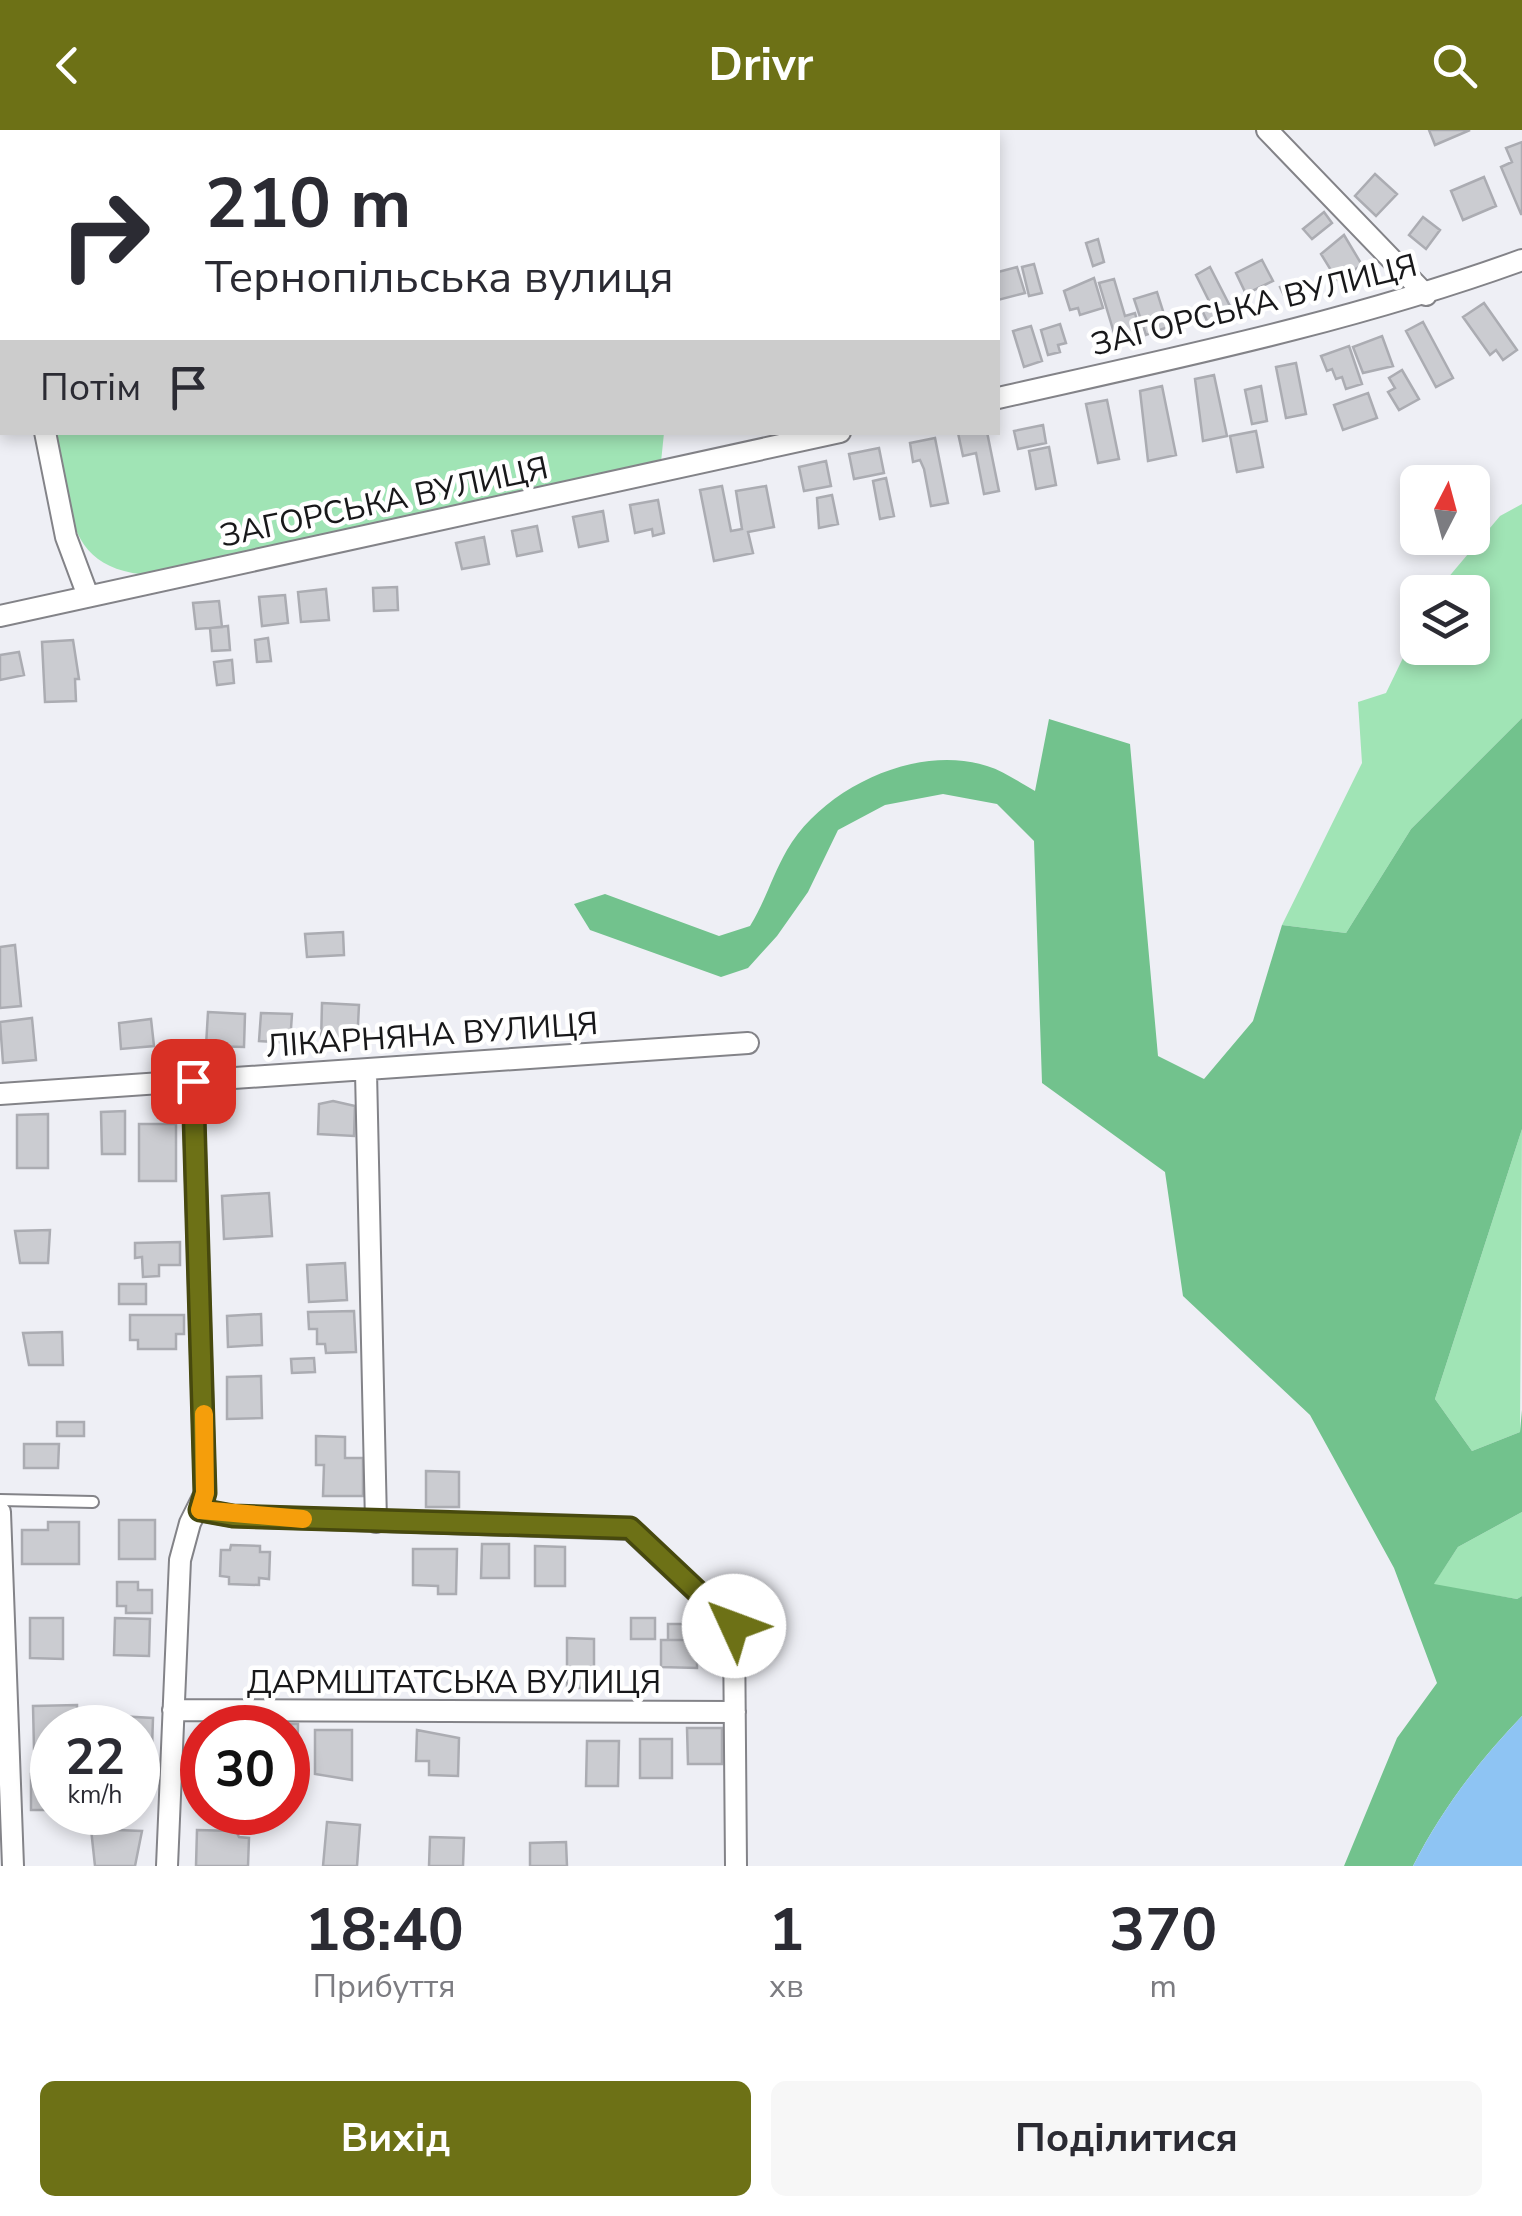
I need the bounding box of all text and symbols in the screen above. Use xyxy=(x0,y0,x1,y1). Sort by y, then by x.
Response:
text: Drivr xyxy=(709,35,813,96)
icon: back xyxy=(40,38,95,93)
icon: search xyxy=(1427,38,1482,93)
text: 210 m xyxy=(205,156,411,252)
icon: right xyxy=(40,170,170,300)
street label: ЗАГОРСЬКА ВУЛИЦЯ xyxy=(1086,244,1422,366)
text: Тернопільська вулиця xyxy=(205,247,674,308)
icon: arrive xyxy=(161,360,216,415)
text: Потім xyxy=(40,362,141,413)
street label: ЗАГОРСЬКА ВУЛИЦЯ xyxy=(216,446,552,558)
north arrow xyxy=(1400,465,1490,555)
map controls xyxy=(1400,465,1490,665)
button: layers xyxy=(1400,575,1490,665)
street label: ЛІКАРНЯНА ВУЛИЦЯ xyxy=(265,1002,599,1068)
pin xyxy=(151,1039,236,1124)
icon: arrive xyxy=(166,1054,221,1109)
position arrow xyxy=(682,1574,786,1678)
street label: ДАРМШТАТСЬКА ВУЛИЦЯ xyxy=(247,1661,661,1704)
speed limit sign: 30 xyxy=(180,1705,310,1835)
text: 22 xyxy=(65,1723,125,1792)
text: km/h xyxy=(67,1778,123,1812)
text: 18:40 xyxy=(305,1889,464,1971)
text: 1 xyxy=(768,1889,804,1971)
text: 370 xyxy=(1109,1889,1217,1971)
text: Прибуття xyxy=(313,1965,456,2008)
text: хв xyxy=(769,1965,804,2008)
text: m xyxy=(1149,1965,1177,2008)
button: Вихід xyxy=(40,2081,751,2196)
button: Поділитися xyxy=(771,2081,1482,2196)

